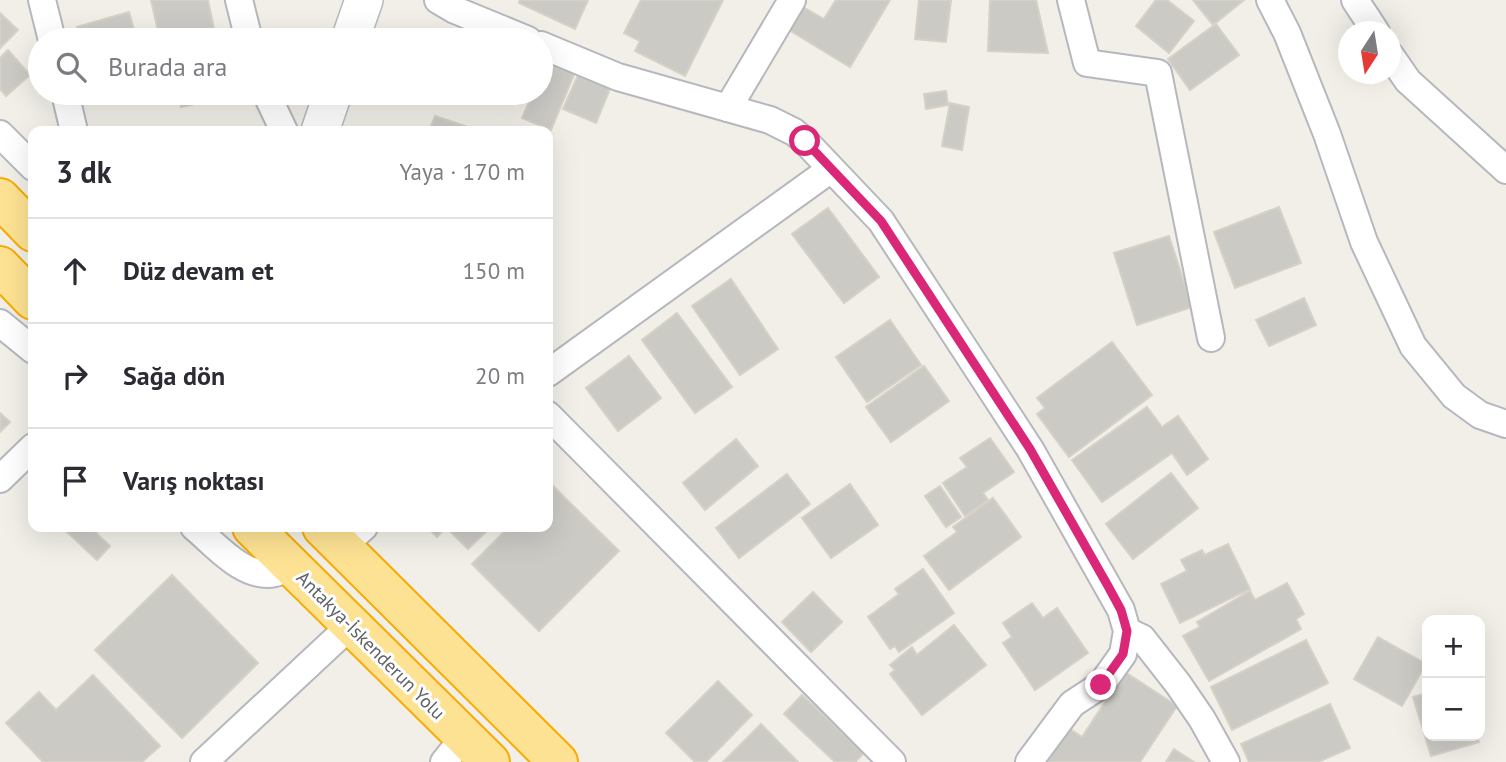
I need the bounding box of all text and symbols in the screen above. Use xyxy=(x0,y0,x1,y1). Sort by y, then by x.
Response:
north arrow xyxy=(1338,21,1401,84)
search box xyxy=(28,28,553,105)
icon: search xyxy=(52,48,90,86)
text: Burada ara xyxy=(108,50,227,83)
route start xyxy=(789,125,820,156)
text: 3 dk xyxy=(56,152,112,191)
text: Yaya · 170 m xyxy=(399,157,525,186)
icon: ahead xyxy=(56,252,94,290)
text: Düz devam et xyxy=(123,254,273,287)
text: 150 m xyxy=(463,256,525,285)
icon: right xyxy=(56,357,94,395)
text: Sağa dön xyxy=(123,359,225,392)
text: 20 m xyxy=(475,361,525,390)
icon: arrive xyxy=(56,462,94,500)
text: Varış noktası xyxy=(123,464,265,497)
street label: Antakya-İskenderun Yolu xyxy=(292,566,450,724)
map controls xyxy=(1422,615,1485,741)
button: + xyxy=(1422,615,1485,678)
route end xyxy=(1085,669,1116,700)
button: − xyxy=(1422,678,1485,741)

